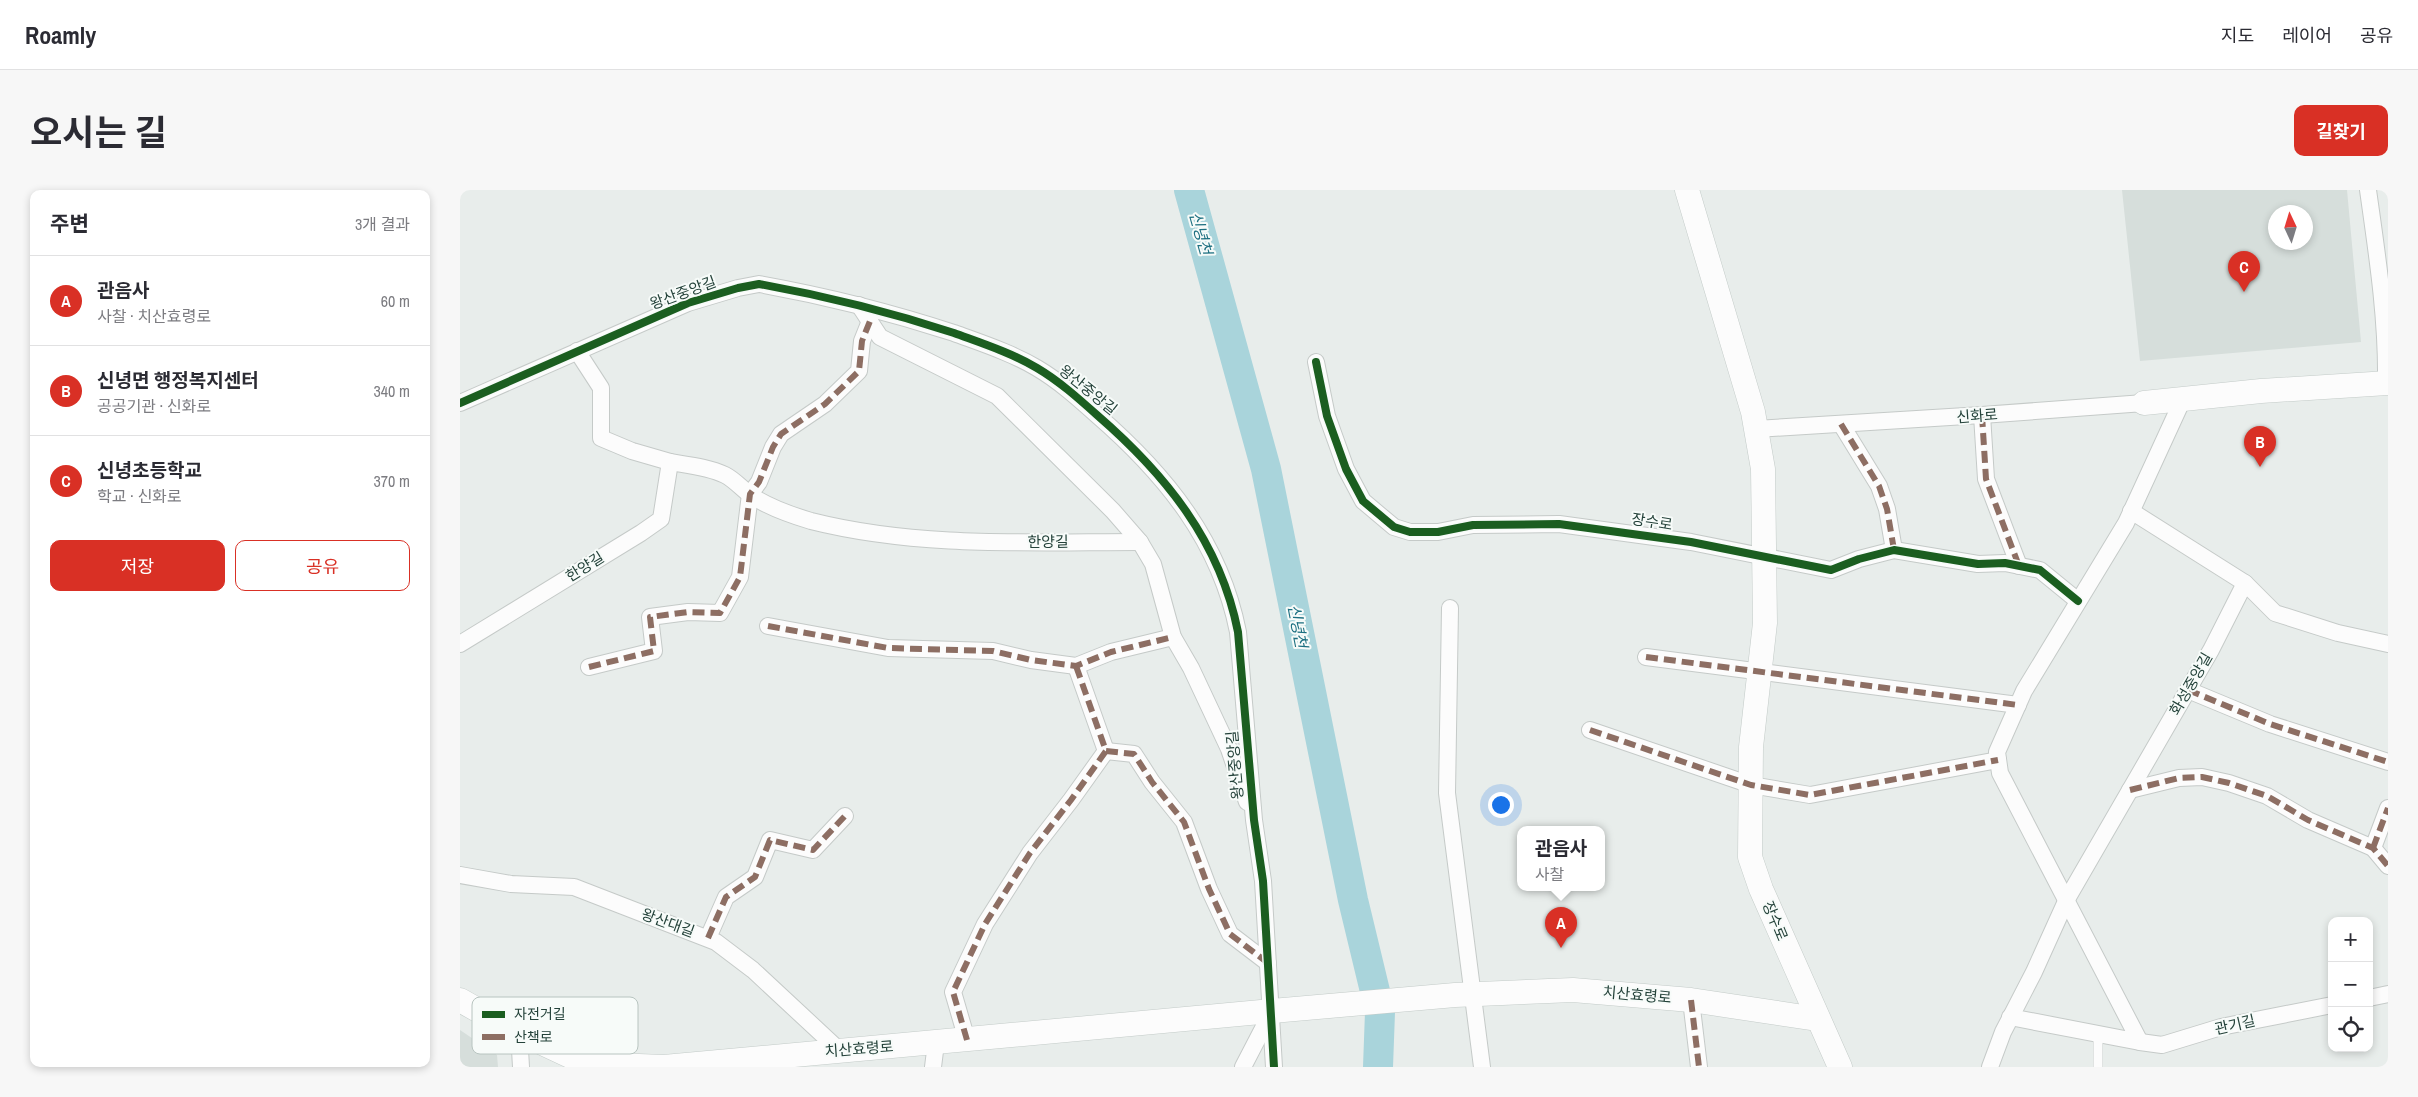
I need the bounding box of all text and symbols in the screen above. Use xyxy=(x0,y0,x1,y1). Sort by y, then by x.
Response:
text: Roamly xyxy=(25,19,96,51)
text: 지도 xyxy=(2221,23,2254,48)
text: 레이어 xyxy=(2282,23,2332,48)
text: 공유 xyxy=(2360,23,2393,48)
button: 길찾기 xyxy=(2294,105,2388,156)
text: 오시는 길 xyxy=(30,109,167,156)
north arrow xyxy=(2268,205,2313,250)
text: 주변 xyxy=(50,209,89,238)
water label: 신녕천 xyxy=(1184,209,1218,259)
text: 3개 결과 xyxy=(355,213,410,235)
pin: C xyxy=(2228,251,2260,292)
street label: 왕산중앙길 xyxy=(647,271,719,314)
text: 관음사 xyxy=(97,277,149,303)
text: A xyxy=(61,290,71,312)
text: 60 m xyxy=(381,290,410,312)
text: 사찰 · 치산효령로 xyxy=(97,305,211,327)
street label: 왕산중앙길 xyxy=(1055,360,1122,419)
text: 신녕면 행정복지센터 xyxy=(97,367,259,393)
text: B xyxy=(61,380,71,402)
text: 340 m xyxy=(374,380,410,402)
text: 공공기관 · 신화로 xyxy=(97,395,211,417)
street label: 신화로 xyxy=(1956,404,1998,427)
pin: B xyxy=(2244,426,2276,467)
text: 신녕초등학교 xyxy=(97,457,202,483)
text: C xyxy=(61,470,71,492)
text: 370 m xyxy=(374,470,410,492)
text: 학교 · 신화로 xyxy=(97,485,182,507)
street label: 장수로 xyxy=(1630,508,1674,535)
street label: 한양길 xyxy=(1027,531,1069,552)
button: 저장 xyxy=(50,540,225,591)
button: 공유 xyxy=(235,540,410,591)
street label: 한양길 xyxy=(562,547,608,586)
water label: 신녕천 xyxy=(1283,602,1313,652)
street label: 화성중앙길 xyxy=(2164,649,2217,719)
street label: 왕산중앙길 xyxy=(1221,730,1248,800)
your location xyxy=(1488,792,1514,818)
popup xyxy=(1517,826,1605,891)
text: 관음사 xyxy=(1535,835,1587,861)
text: 사찰 xyxy=(1535,863,1564,885)
street label: 장수로 xyxy=(1758,898,1793,944)
street label: 왕산대길 xyxy=(639,903,698,942)
pin: A xyxy=(1545,907,1577,948)
map controls xyxy=(2328,917,2373,1052)
button: + xyxy=(2328,917,2373,962)
button: − xyxy=(2328,962,2373,1007)
street label: 치산효령로 xyxy=(1602,981,1672,1008)
legend xyxy=(472,997,638,1054)
text: 자전거길 xyxy=(514,1005,566,1023)
button: locate xyxy=(2328,1007,2373,1052)
street label: 관기길 xyxy=(2212,1010,2257,1039)
text: 산책로 xyxy=(514,1028,553,1046)
street label: 치산효령로 xyxy=(824,1036,894,1061)

